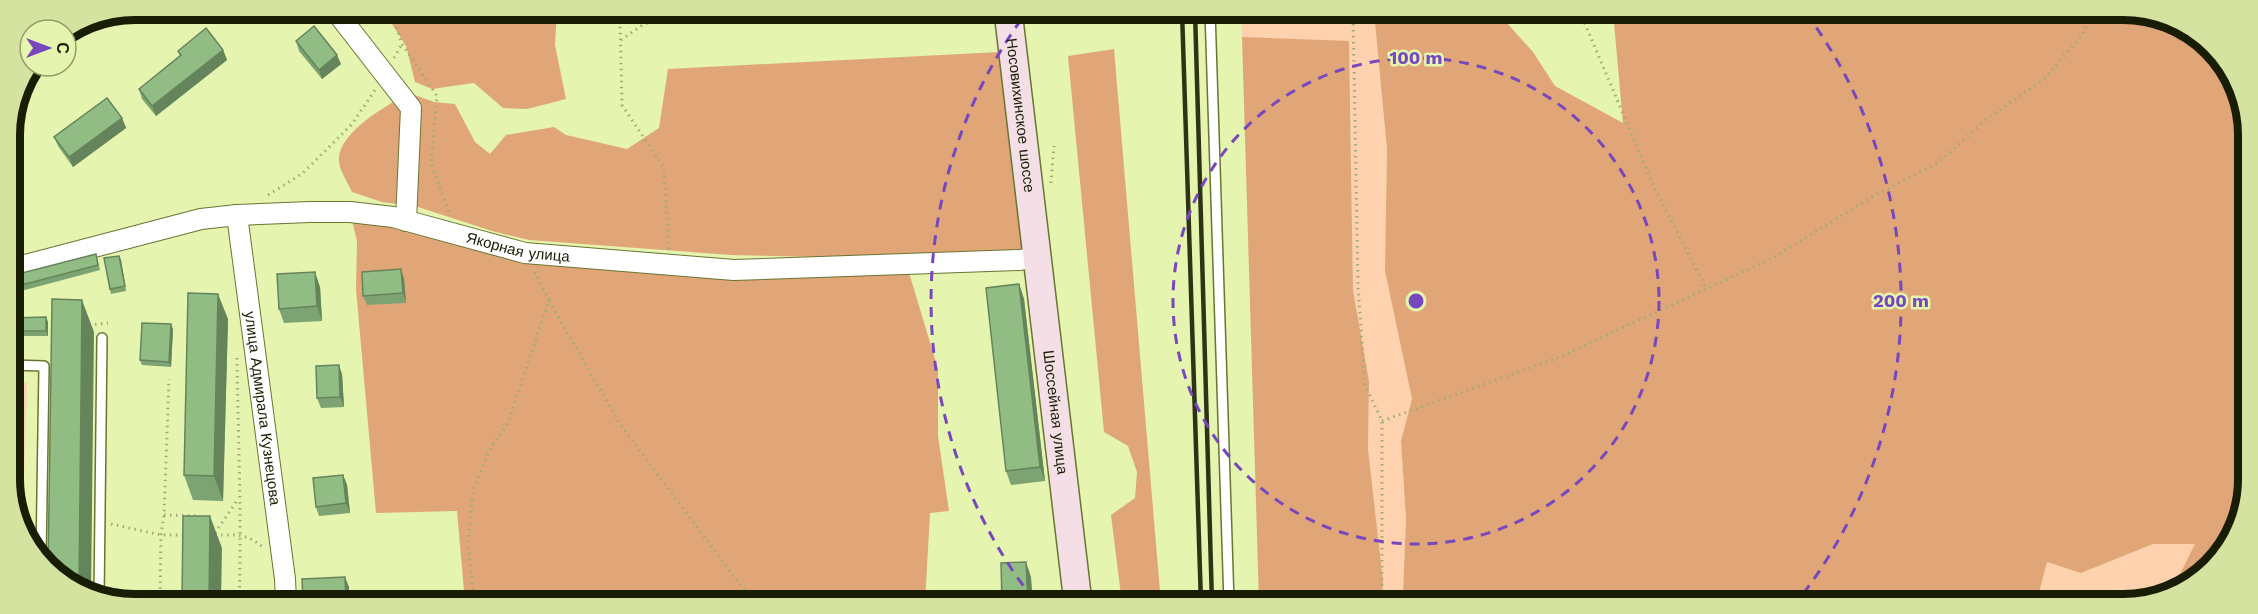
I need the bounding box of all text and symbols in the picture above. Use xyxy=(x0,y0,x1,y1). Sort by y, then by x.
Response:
north arrow xyxy=(18,18,78,78)
street label: Носовихинское шоссе xyxy=(1002,37,1038,194)
text: С xyxy=(53,42,72,54)
text: 100 m xyxy=(1389,47,1443,68)
street label: Якорная улица xyxy=(464,228,571,266)
text: 200 m xyxy=(1873,290,1929,311)
centre of rings xyxy=(1406,291,1426,311)
street label: улица Адмирала Кузнецова xyxy=(241,310,284,507)
street label: Шоссейная улица xyxy=(1039,349,1072,476)

